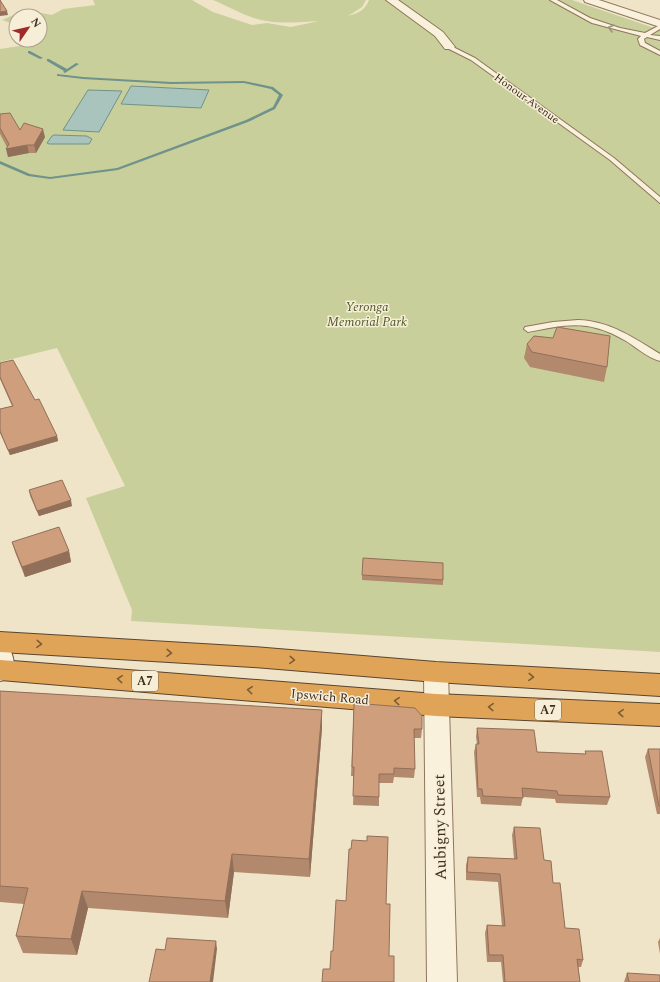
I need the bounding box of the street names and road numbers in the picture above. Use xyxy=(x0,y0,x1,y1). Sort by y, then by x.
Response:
street label: Honour Avenue xyxy=(491,69,563,128)
road number: A7 xyxy=(132,671,158,691)
street label: Ipswich Road xyxy=(290,684,370,710)
road number: A7 xyxy=(535,700,561,720)
street label: Aubigny Street xyxy=(427,773,453,880)

